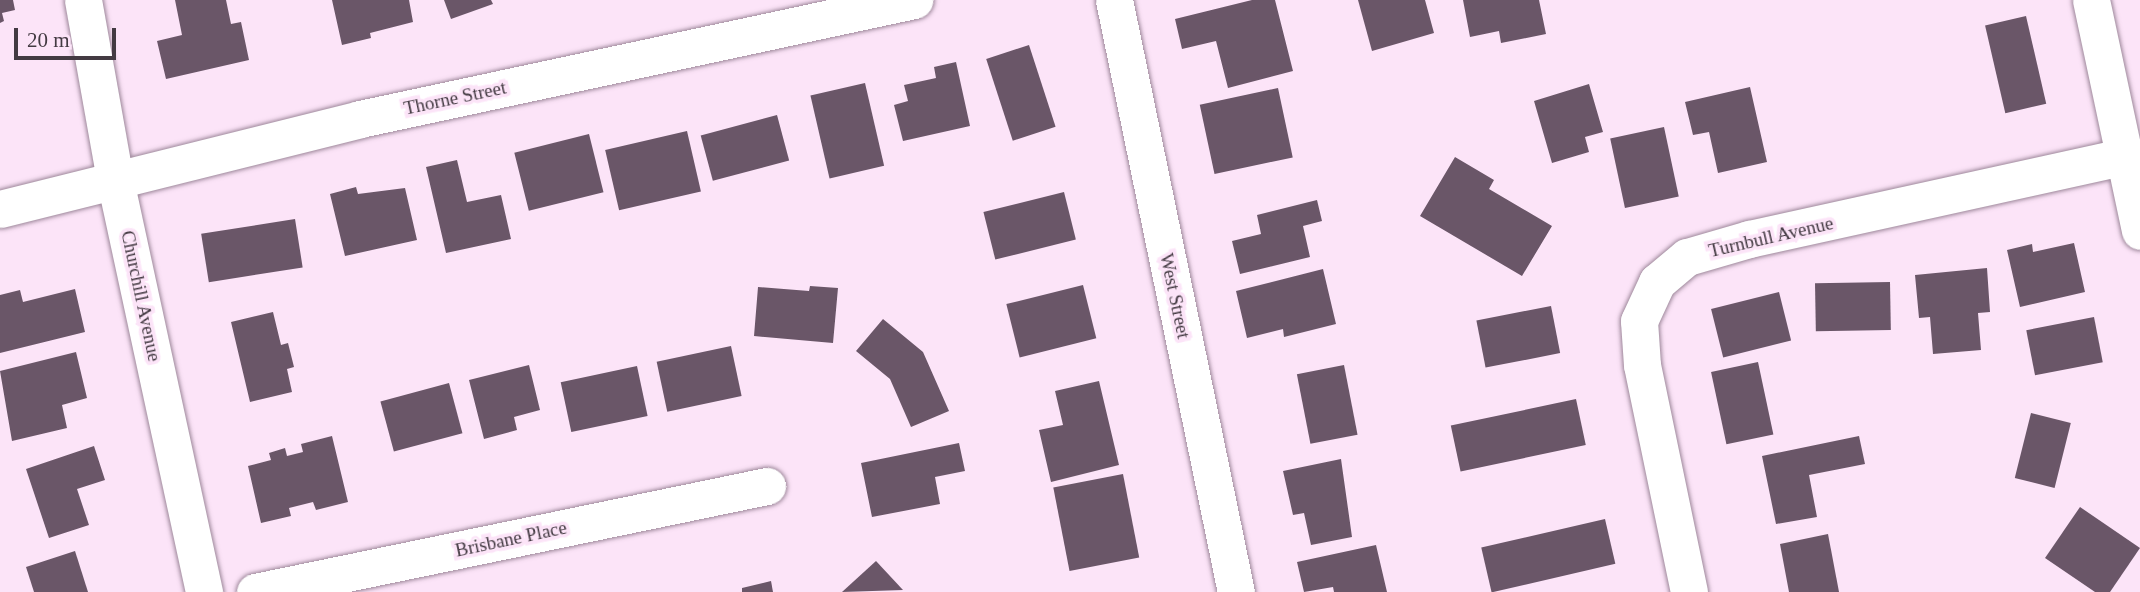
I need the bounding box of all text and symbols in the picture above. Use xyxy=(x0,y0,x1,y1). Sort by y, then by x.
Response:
scale bar xyxy=(18,14,119,58)
text: 20 m xyxy=(27,28,70,52)
street label: Thorne Street xyxy=(402,76,508,120)
street label: Turnbull Avenue xyxy=(1706,211,1836,263)
street label: Churchill Avenue xyxy=(116,228,166,364)
street label: West Street xyxy=(1155,251,1195,341)
street label: Brisbane Place xyxy=(453,516,569,562)

